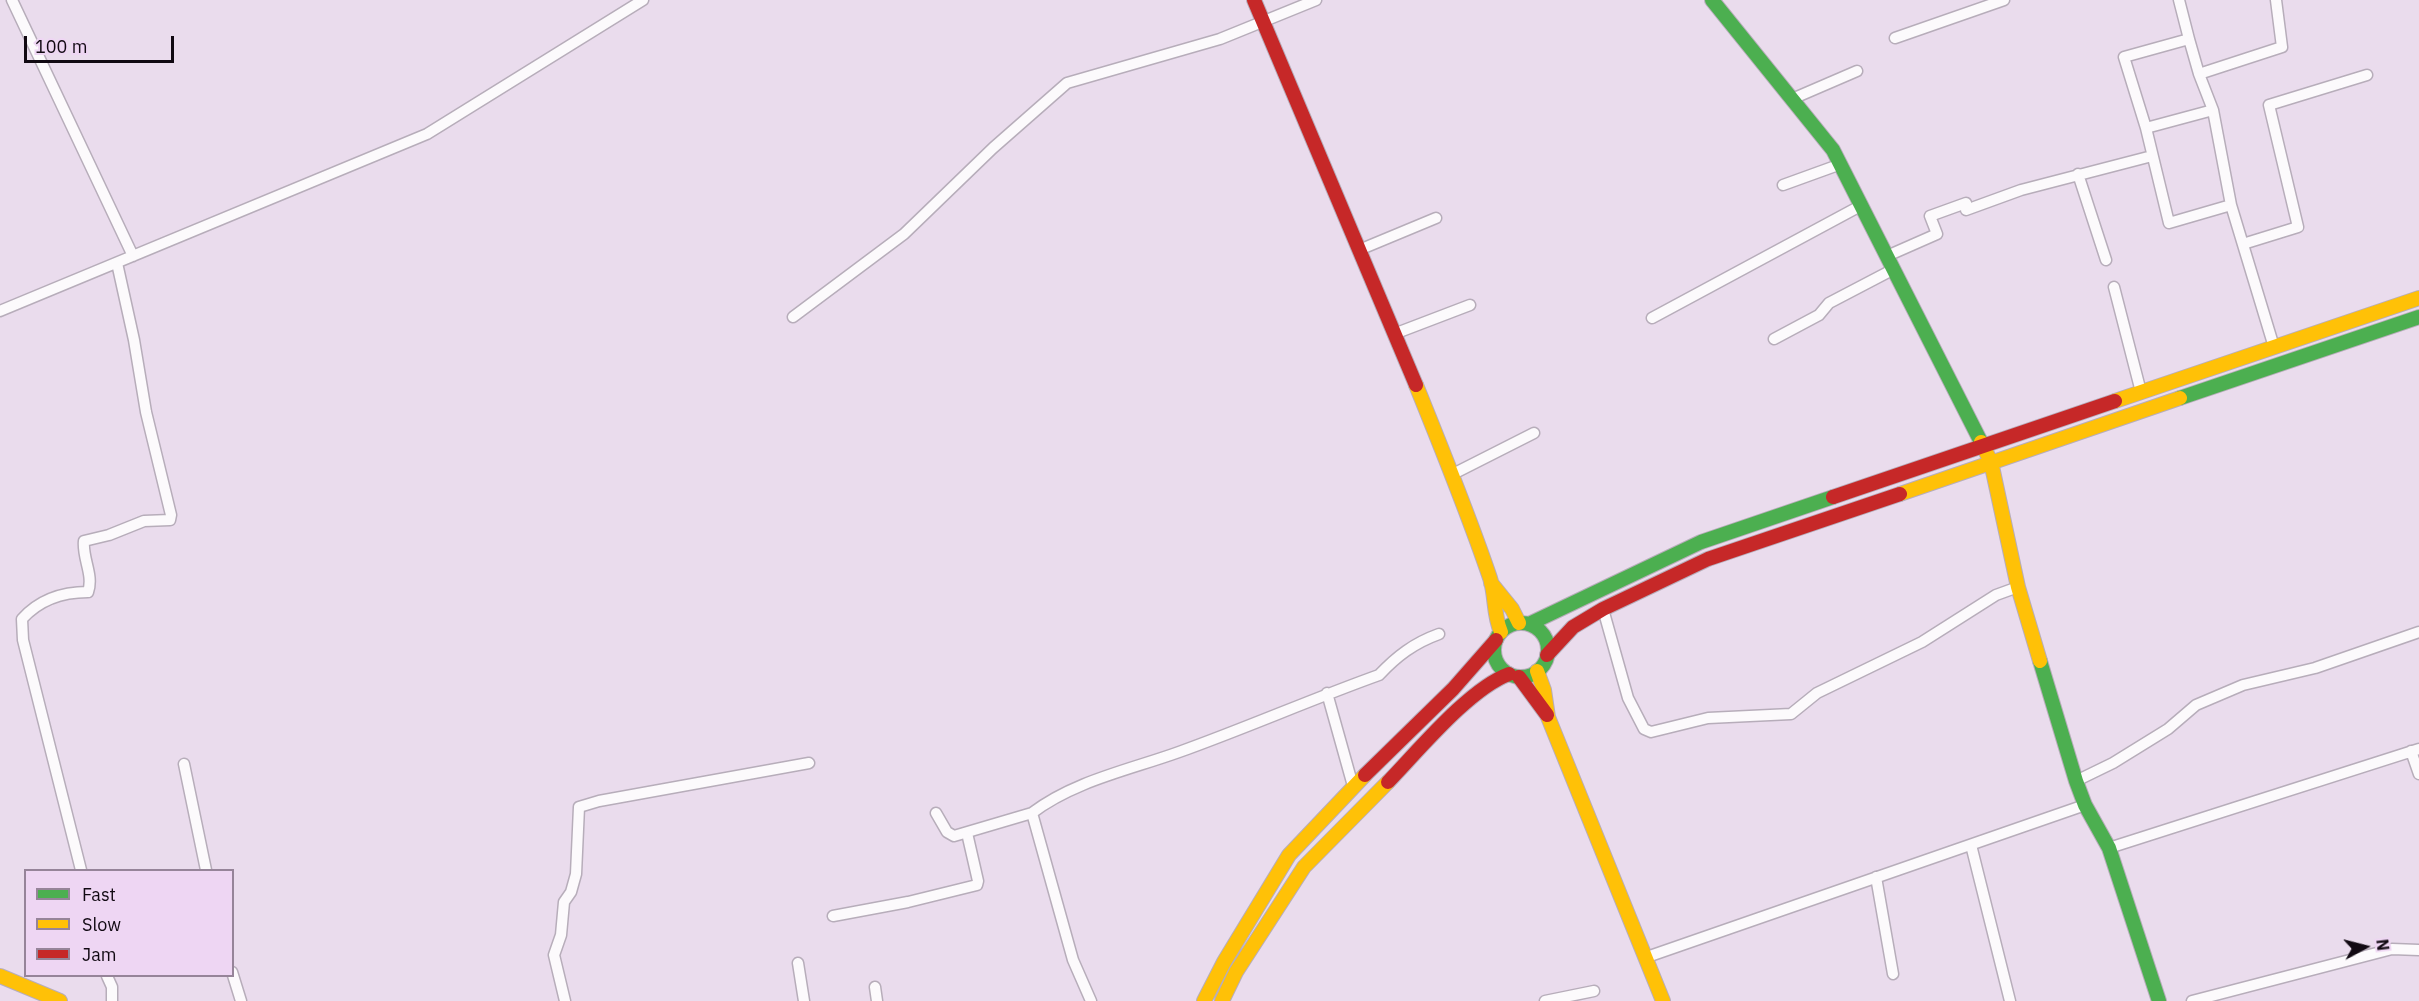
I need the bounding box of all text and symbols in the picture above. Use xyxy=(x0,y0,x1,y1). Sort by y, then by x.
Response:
scale bar xyxy=(27,24,177,62)
text: 100 m xyxy=(35,35,87,58)
legend xyxy=(24,869,234,977)
text: Fast xyxy=(82,883,116,906)
text: Slow xyxy=(82,913,121,936)
north arrow xyxy=(2335,917,2395,977)
text: N xyxy=(2372,938,2393,952)
text: Jam xyxy=(82,943,117,966)

